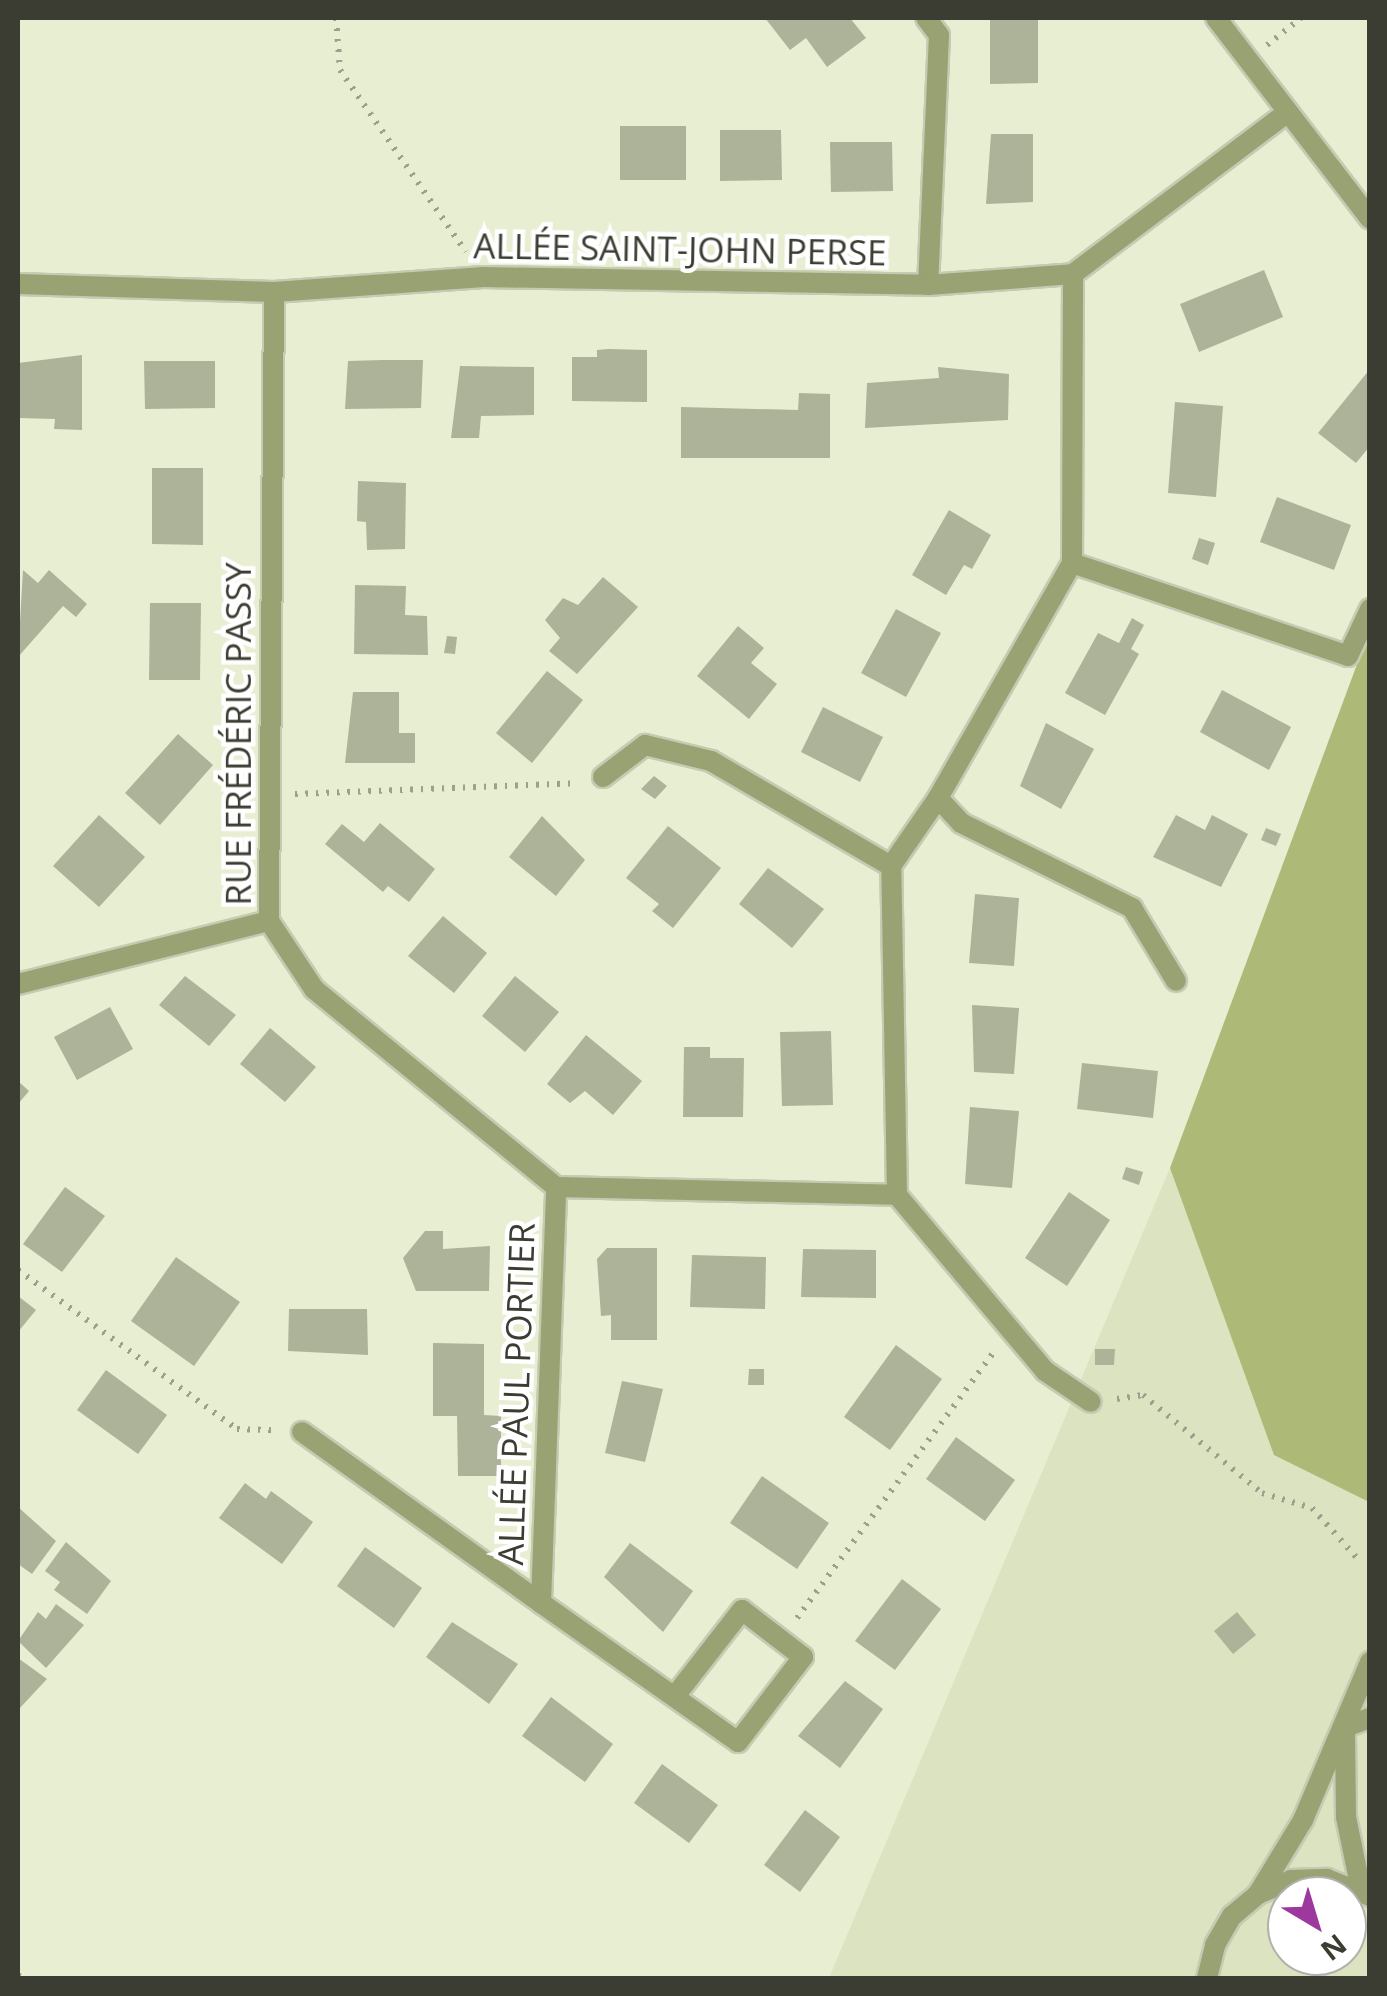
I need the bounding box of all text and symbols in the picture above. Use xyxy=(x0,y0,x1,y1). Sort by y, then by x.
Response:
street label: ALLÉE SAINT-JOHN PERSE xyxy=(473,224,887,274)
street label: RUE FRÉDÉRIC PASSY xyxy=(217,562,259,906)
street label: ALLÉE PAUL PORTIER xyxy=(489,1222,543,1566)
north arrow xyxy=(1267,1876,1367,1976)
text: N xyxy=(1314,1926,1355,1970)

